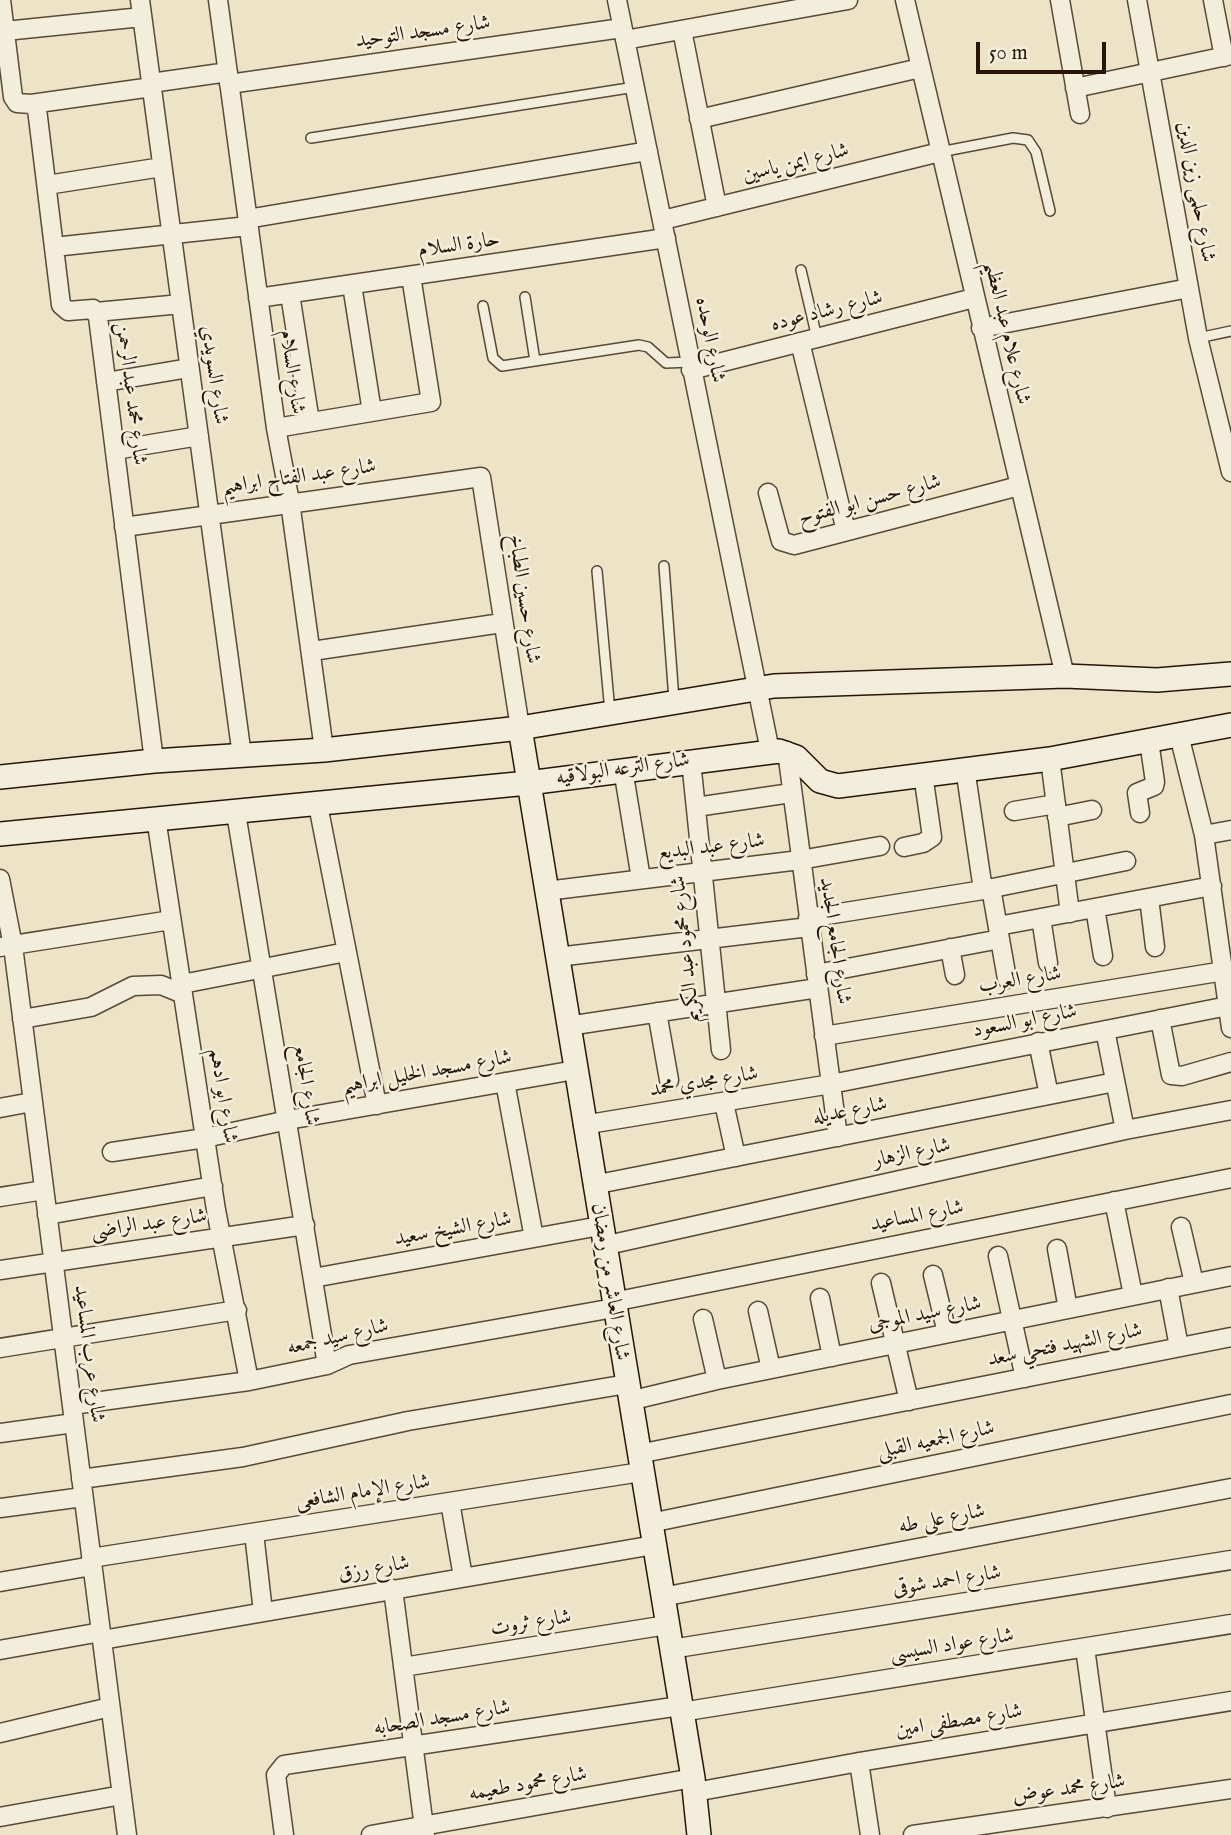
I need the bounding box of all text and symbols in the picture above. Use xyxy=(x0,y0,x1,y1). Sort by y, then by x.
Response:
street label: شارع مسجد التوحيد xyxy=(354,11,492,55)
scale bar xyxy=(979,28,1108,72)
text: 50 m xyxy=(989,40,1028,67)
street label: شارع حلمى زين الدين xyxy=(1170,120,1220,264)
street label: شارع ايمن ياسين xyxy=(740,139,852,189)
street label: حارة السلام xyxy=(416,228,502,264)
street label: شارع علام عبد العظيم xyxy=(977,259,1035,407)
street label: شارع رشاد عوده xyxy=(768,286,886,338)
street label: شارع الوحده xyxy=(688,295,730,385)
street label: شارع محمد عبد الرحمن xyxy=(109,321,151,467)
street label: شارع السويدي xyxy=(194,324,232,426)
street label: شارع السلام xyxy=(273,328,309,416)
street label: شارع عبد الفتاح ابراهيم xyxy=(220,455,378,501)
street label: شارع حسن ابو الفتوح xyxy=(796,470,944,532)
street label: شارع حسين الطباخ xyxy=(501,532,545,666)
street label: شارع الترعه البولاقيه xyxy=(554,748,692,792)
street label: شارع عبد البديع xyxy=(656,829,766,867)
street label: شارع محمود عبد الكريم xyxy=(667,874,707,1024)
street label: شارع الجامع الجديد xyxy=(813,876,855,1006)
street label: شارع العرب xyxy=(977,962,1063,1000)
street label: شارع ابو السعود xyxy=(971,1000,1079,1044)
street label: شارع الجامع xyxy=(286,1042,324,1128)
street label: شارع مسجد الخليل ابراهيم xyxy=(340,1046,514,1100)
street label: شارع ابو ادهم xyxy=(202,1047,242,1145)
street label: شارع مجدي محمد xyxy=(648,1062,760,1104)
street label: شارع عديله xyxy=(811,1092,889,1132)
street label: شارع الزهار xyxy=(871,1133,953,1175)
street label: شارع المساعيد xyxy=(868,1196,966,1238)
street label: شارع العاشر من رمضان xyxy=(584,1201,634,1363)
street label: شارع عبد الراضى xyxy=(89,1204,209,1246)
street label: شارع الشيخ سعيد xyxy=(392,1207,514,1253)
street label: شارع عرب المساعيد xyxy=(67,1284,109,1424)
street label: شارع سيد الموجى xyxy=(866,1292,984,1338)
street label: شارع سيد جمعه xyxy=(285,1314,391,1362)
street label: شارع الشهيد فتحي سعد xyxy=(986,1319,1144,1373)
street label: شارع الجمعيه القبلى xyxy=(875,1416,997,1466)
street label: شارع الإمام الشافعى xyxy=(294,1470,432,1516)
street label: شارع على طه xyxy=(897,1499,987,1541)
street label: شارع رزق xyxy=(336,1551,412,1589)
street label: شارع احمد شوقى xyxy=(891,1561,1003,1603)
street label: شارع ثروت xyxy=(489,1605,573,1643)
street label: شارع عواد السيسى xyxy=(888,1624,1016,1668)
street label: شارع مسجد الصحابه xyxy=(372,1696,512,1742)
street label: شارع مصطفى امين xyxy=(894,1700,1024,1744)
street label: شارع محمود طعيمه xyxy=(467,1762,589,1808)
street label: شارع محمد عوض xyxy=(1011,1770,1127,1810)

